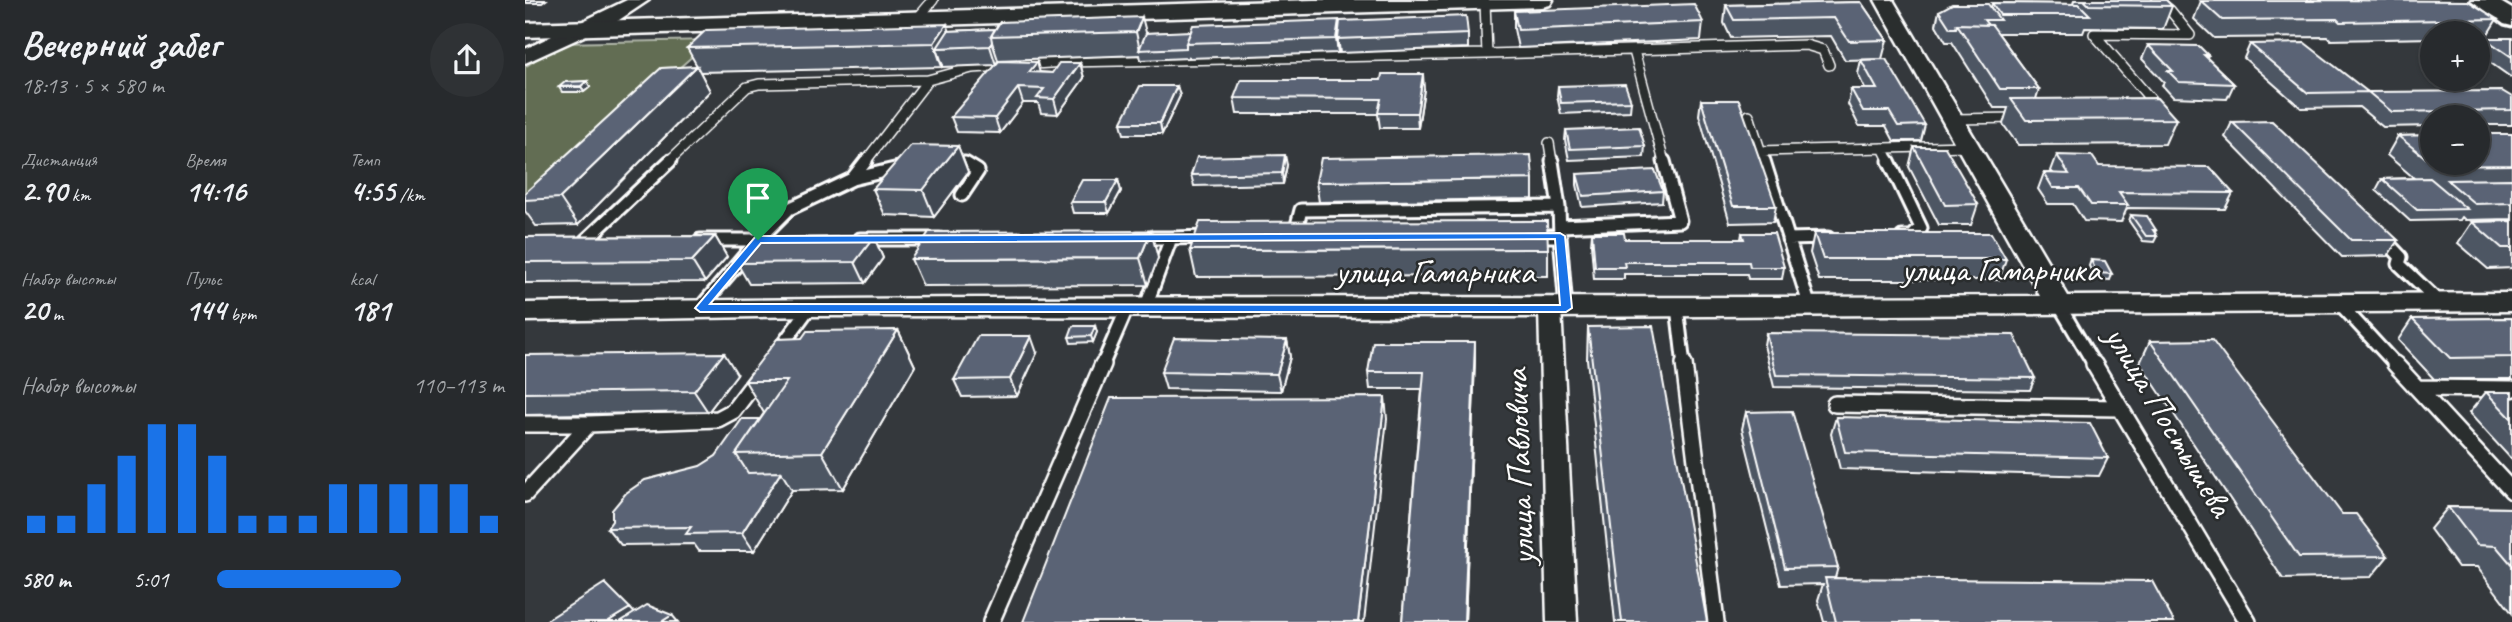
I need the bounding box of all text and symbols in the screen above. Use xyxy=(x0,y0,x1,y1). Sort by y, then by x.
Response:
text: Вечерний забег xyxy=(21,21,220,68)
map controls xyxy=(2420,21,2490,175)
button: + xyxy=(2420,21,2490,91)
button: share xyxy=(430,23,504,97)
text: 18:13 · 5 × 580 m xyxy=(21,71,164,100)
button: − xyxy=(2420,105,2490,175)
text: Дистанция xyxy=(21,148,97,172)
text: Время xyxy=(185,148,225,172)
text: Темп xyxy=(350,148,380,172)
pin xyxy=(728,168,788,240)
text: 2.90 xyxy=(21,172,67,210)
text: 14:16 xyxy=(185,172,246,210)
text: 4:55 xyxy=(350,172,395,210)
icon: arrive xyxy=(739,179,777,217)
text: km xyxy=(67,183,90,207)
text: /km xyxy=(395,183,425,207)
street label: улица Гамарника xyxy=(1899,247,2103,292)
street label: улица Гамарника xyxy=(1333,249,1537,294)
text: Набор высоты xyxy=(21,267,115,291)
text: Пульс xyxy=(185,267,222,291)
text: kcal xyxy=(350,267,375,291)
text: 20 xyxy=(21,291,48,329)
text: 144 xyxy=(185,291,226,329)
text: 181 xyxy=(350,291,390,329)
text: m xyxy=(48,302,63,326)
text: bpm xyxy=(226,302,257,326)
street label: улица Постышева xyxy=(2093,316,2245,526)
street label: улица Павловича xyxy=(1493,365,1545,568)
text: Набор высоты xyxy=(21,371,135,400)
text: 110–113 m xyxy=(413,371,504,400)
text: 580 m xyxy=(21,565,70,594)
text: 5:01 xyxy=(133,565,169,594)

